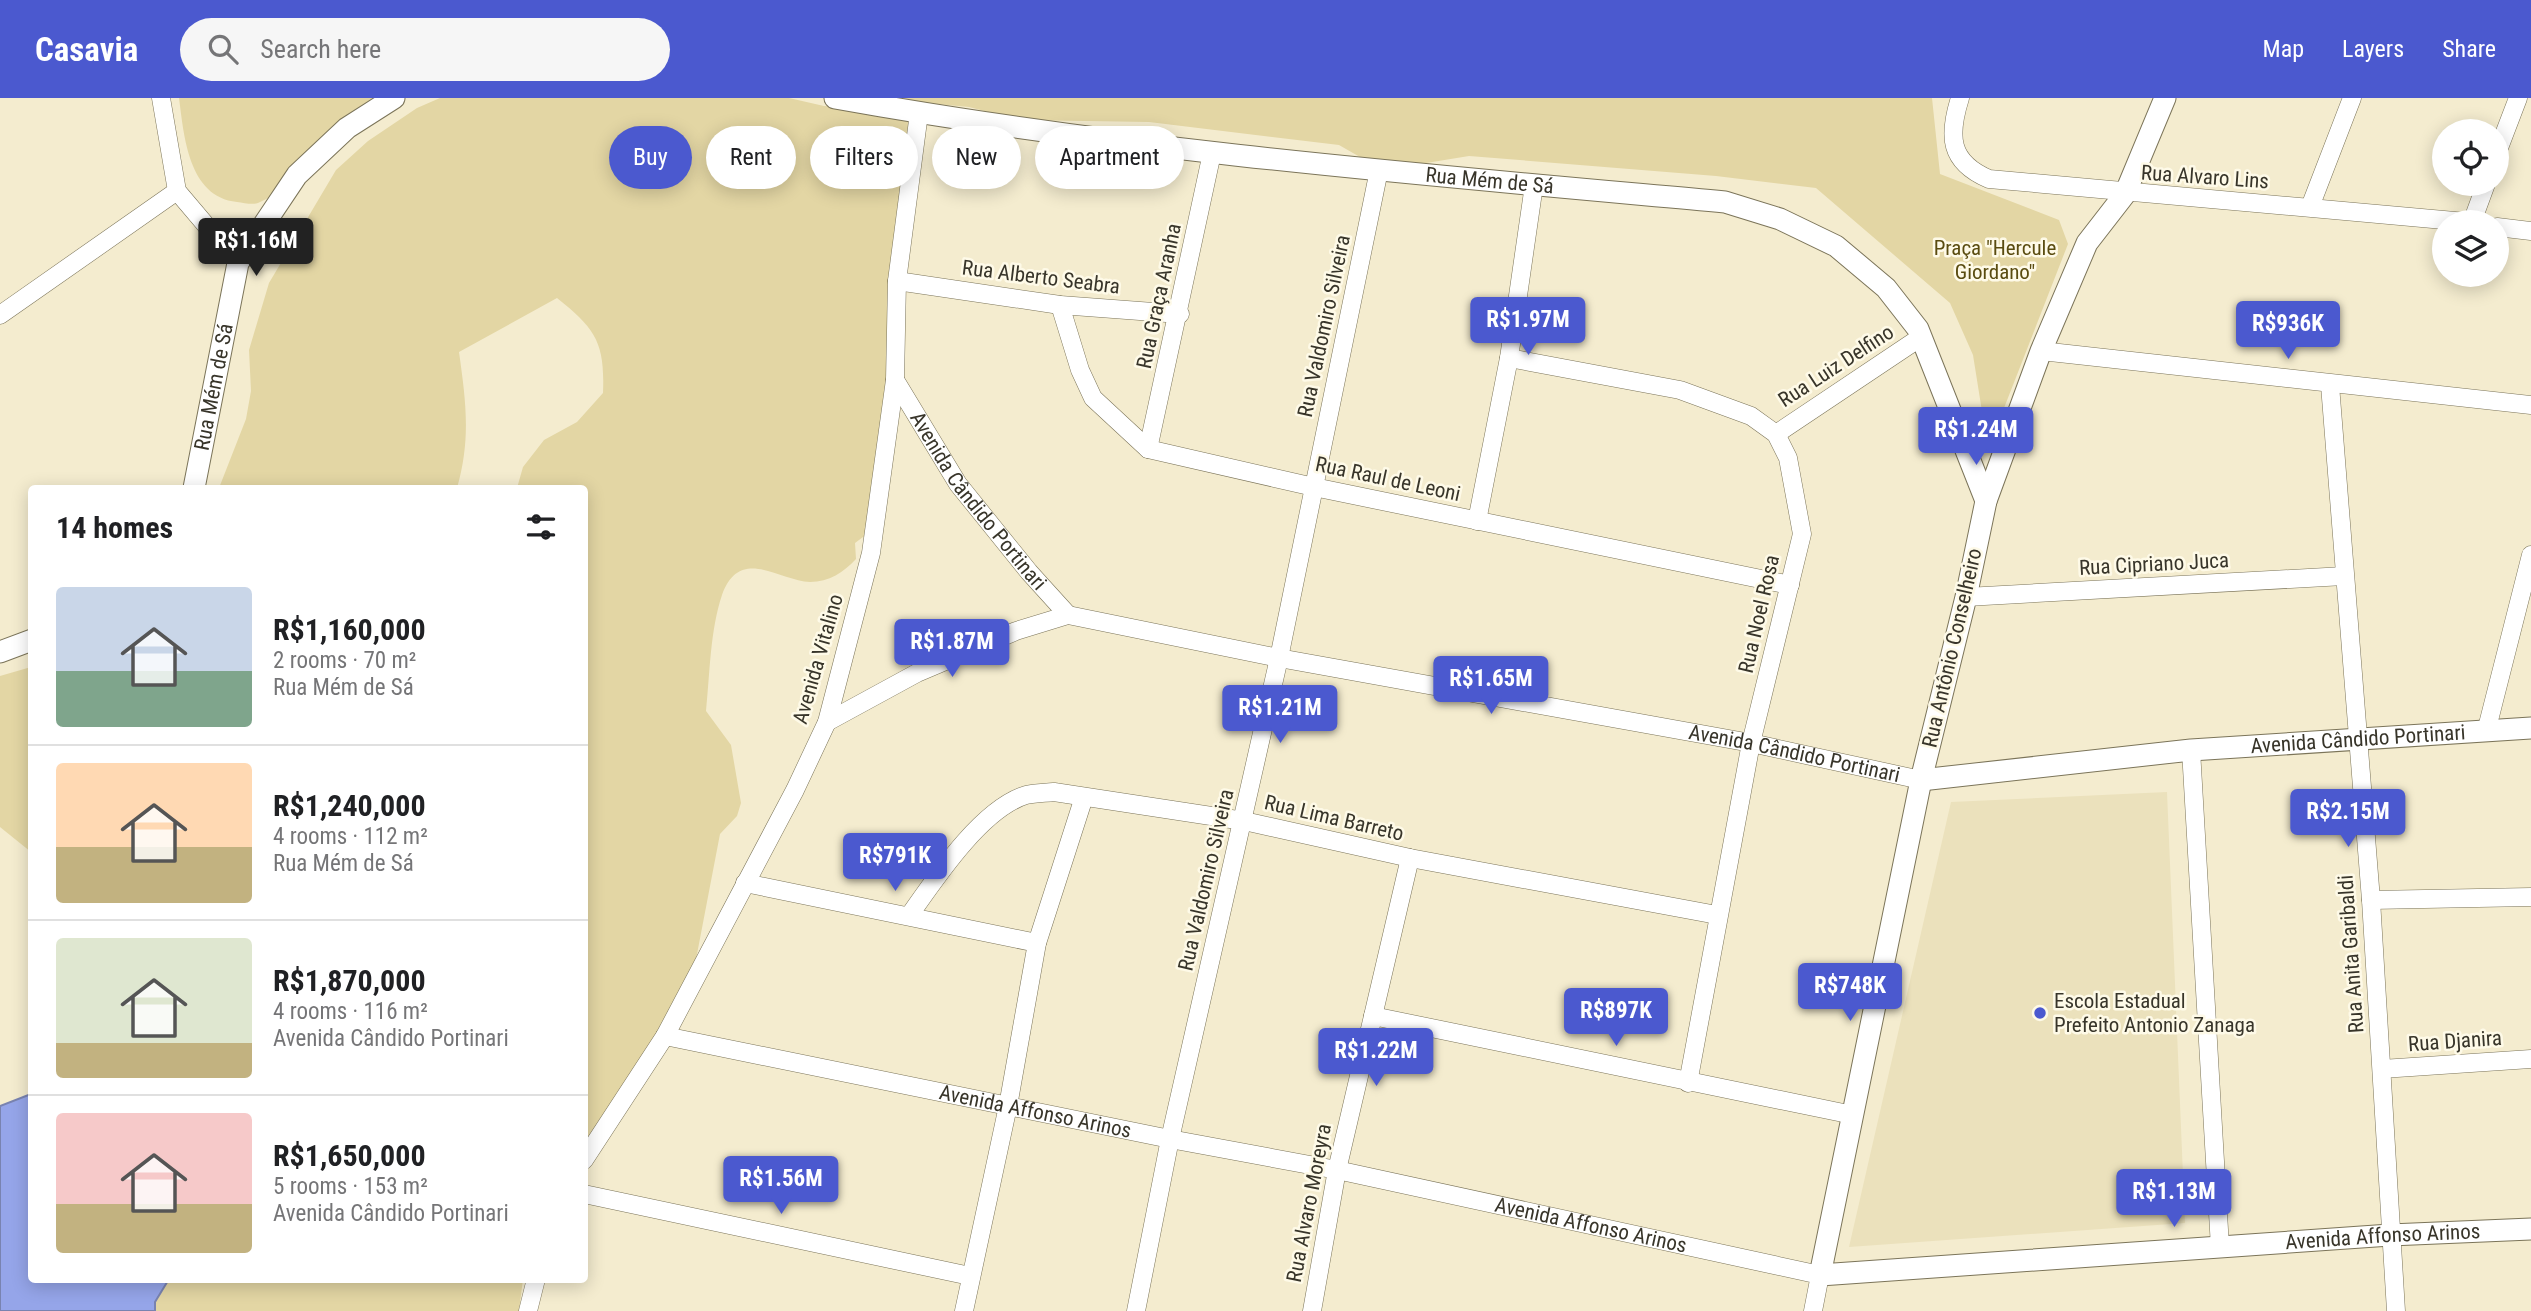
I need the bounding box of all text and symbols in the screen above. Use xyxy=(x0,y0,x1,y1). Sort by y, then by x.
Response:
search box xyxy=(180,18,670,81)
text: Casavia xyxy=(35,30,138,69)
icon: search xyxy=(204,30,242,68)
text: Search here xyxy=(260,34,381,64)
text: Map xyxy=(2263,35,2304,63)
text: Layers xyxy=(2342,35,2404,63)
text: Share xyxy=(2442,35,2496,63)
map controls xyxy=(2432,119,2509,287)
button: locate xyxy=(2432,119,2509,196)
chip: Buy xyxy=(609,126,692,189)
chip: Rent xyxy=(706,126,796,189)
chip: Filters xyxy=(810,126,918,189)
chip: New xyxy=(932,126,1021,189)
chip: Apartment xyxy=(1035,126,1184,189)
street label: Rua Alvaro Lins xyxy=(2140,161,2270,193)
street label: Rua Mém de Sá xyxy=(1424,163,1555,199)
button: layers xyxy=(2432,210,2509,287)
pin: R$1.16M xyxy=(191,218,321,278)
street label: Rua Graça Aranha xyxy=(1132,221,1186,371)
text: R$1.16M xyxy=(214,227,298,254)
street label: Rua Valdomiro Silveira xyxy=(1293,233,1355,419)
park label: Praça "Hercule Giordano" xyxy=(1934,236,2056,284)
street label: Rua Alberto Seabra xyxy=(961,255,1121,299)
pin: R$1.97M xyxy=(1463,298,1593,357)
pin: R$936K xyxy=(2231,302,2345,361)
text: R$1.97M xyxy=(1486,306,1570,333)
text: R$936K xyxy=(2252,310,2324,337)
street label: Rua Luiz Delfino xyxy=(1774,320,1898,412)
street label: Rua Mém de Sá xyxy=(190,322,238,452)
street label: Avenida Cândido Portinari xyxy=(905,407,1051,595)
pin: R$1.24M xyxy=(1911,408,2041,467)
text: R$1.24M xyxy=(1934,416,2018,443)
street label: Rua Raul de Leoni xyxy=(1313,452,1463,506)
icon: filters xyxy=(522,508,560,546)
text: 14 homes xyxy=(56,510,173,545)
street label: Rua Antônio Conselheiro xyxy=(1917,546,1987,750)
street label: Rua Cipriano Juca xyxy=(2078,548,2230,580)
street label: Rua Noel Rosa xyxy=(1734,553,1784,675)
street label: Avenida Vitalino xyxy=(788,591,848,727)
text: R$1,160,000 xyxy=(273,612,426,647)
icon: home xyxy=(112,615,196,699)
pin: R$1.87M xyxy=(887,620,1017,679)
text: R$1.87M xyxy=(910,628,994,655)
text: 2 rooms · 70 m² xyxy=(273,647,416,674)
pin: R$1.65M xyxy=(1426,656,1556,716)
text: R$1.65M xyxy=(1449,665,1533,692)
text: Rua Mém de Sá xyxy=(273,674,414,701)
pin: R$1.21M xyxy=(1215,686,1345,745)
text: R$1.21M xyxy=(1238,694,1322,721)
street label: Avenida Cândido Portinari xyxy=(1687,720,1902,787)
street label: Avenida Cândido Portinari xyxy=(2250,720,2466,758)
street label: Rua Valdomiro Silveira xyxy=(1173,787,1239,973)
text: R$1,240,000 xyxy=(273,788,426,823)
street label: Rua Lima Barreto xyxy=(1262,790,1406,846)
pin: R$2.15M xyxy=(2283,790,2413,849)
icon: home xyxy=(112,791,196,875)
text: R$2.15M xyxy=(2306,798,2390,825)
text: 4 rooms · 112 m² xyxy=(273,823,428,850)
pin: R$791K xyxy=(838,834,952,893)
text: R$791K xyxy=(859,842,931,869)
text: Rua Mém de Sá xyxy=(273,850,414,877)
street label: Rua Anita Garibaldi xyxy=(2333,874,2369,1034)
text: R$1,870,000 xyxy=(273,963,426,998)
pin: R$748K xyxy=(1793,964,1907,1023)
icon: home xyxy=(112,966,196,1050)
text: R$748K xyxy=(1814,972,1886,999)
pin: R$897K xyxy=(1559,988,1673,1048)
place label: Escola Estadual Prefeito Antonio Zanaga xyxy=(2054,989,2255,1037)
text: R$897K xyxy=(1580,997,1652,1024)
text: 4 rooms · 116 m² xyxy=(273,998,428,1025)
marker: Escola Estadual Prefeito Antonio Zanaga xyxy=(2032,1005,2048,1021)
text: Avenida Cândido Portinari xyxy=(273,1025,509,1052)
street label: Rua Djanira xyxy=(2407,1026,2503,1056)
pin: R$1.22M xyxy=(1311,1028,1441,1088)
text: R$1.22M xyxy=(1334,1037,1418,1064)
street label: Avenida Affonso Arinos xyxy=(937,1080,1133,1143)
street label: Rua Alvaro Moreyra xyxy=(1282,1122,1336,1284)
text: R$1,650,000 xyxy=(273,1138,426,1173)
icon: home xyxy=(112,1141,196,1225)
pin: R$1.56M xyxy=(716,1156,846,1216)
text: R$1.56M xyxy=(739,1165,823,1192)
pin: R$1.13M xyxy=(2109,1170,2239,1229)
text: 5 rooms · 153 m² xyxy=(273,1173,428,1200)
text: R$1.13M xyxy=(2132,1178,2216,1205)
street label: Avenida Affonso Arinos xyxy=(1493,1193,1689,1258)
text: Avenida Cândido Portinari xyxy=(273,1200,509,1227)
street label: Avenida Affonso Arinos xyxy=(2284,1219,2481,1254)

